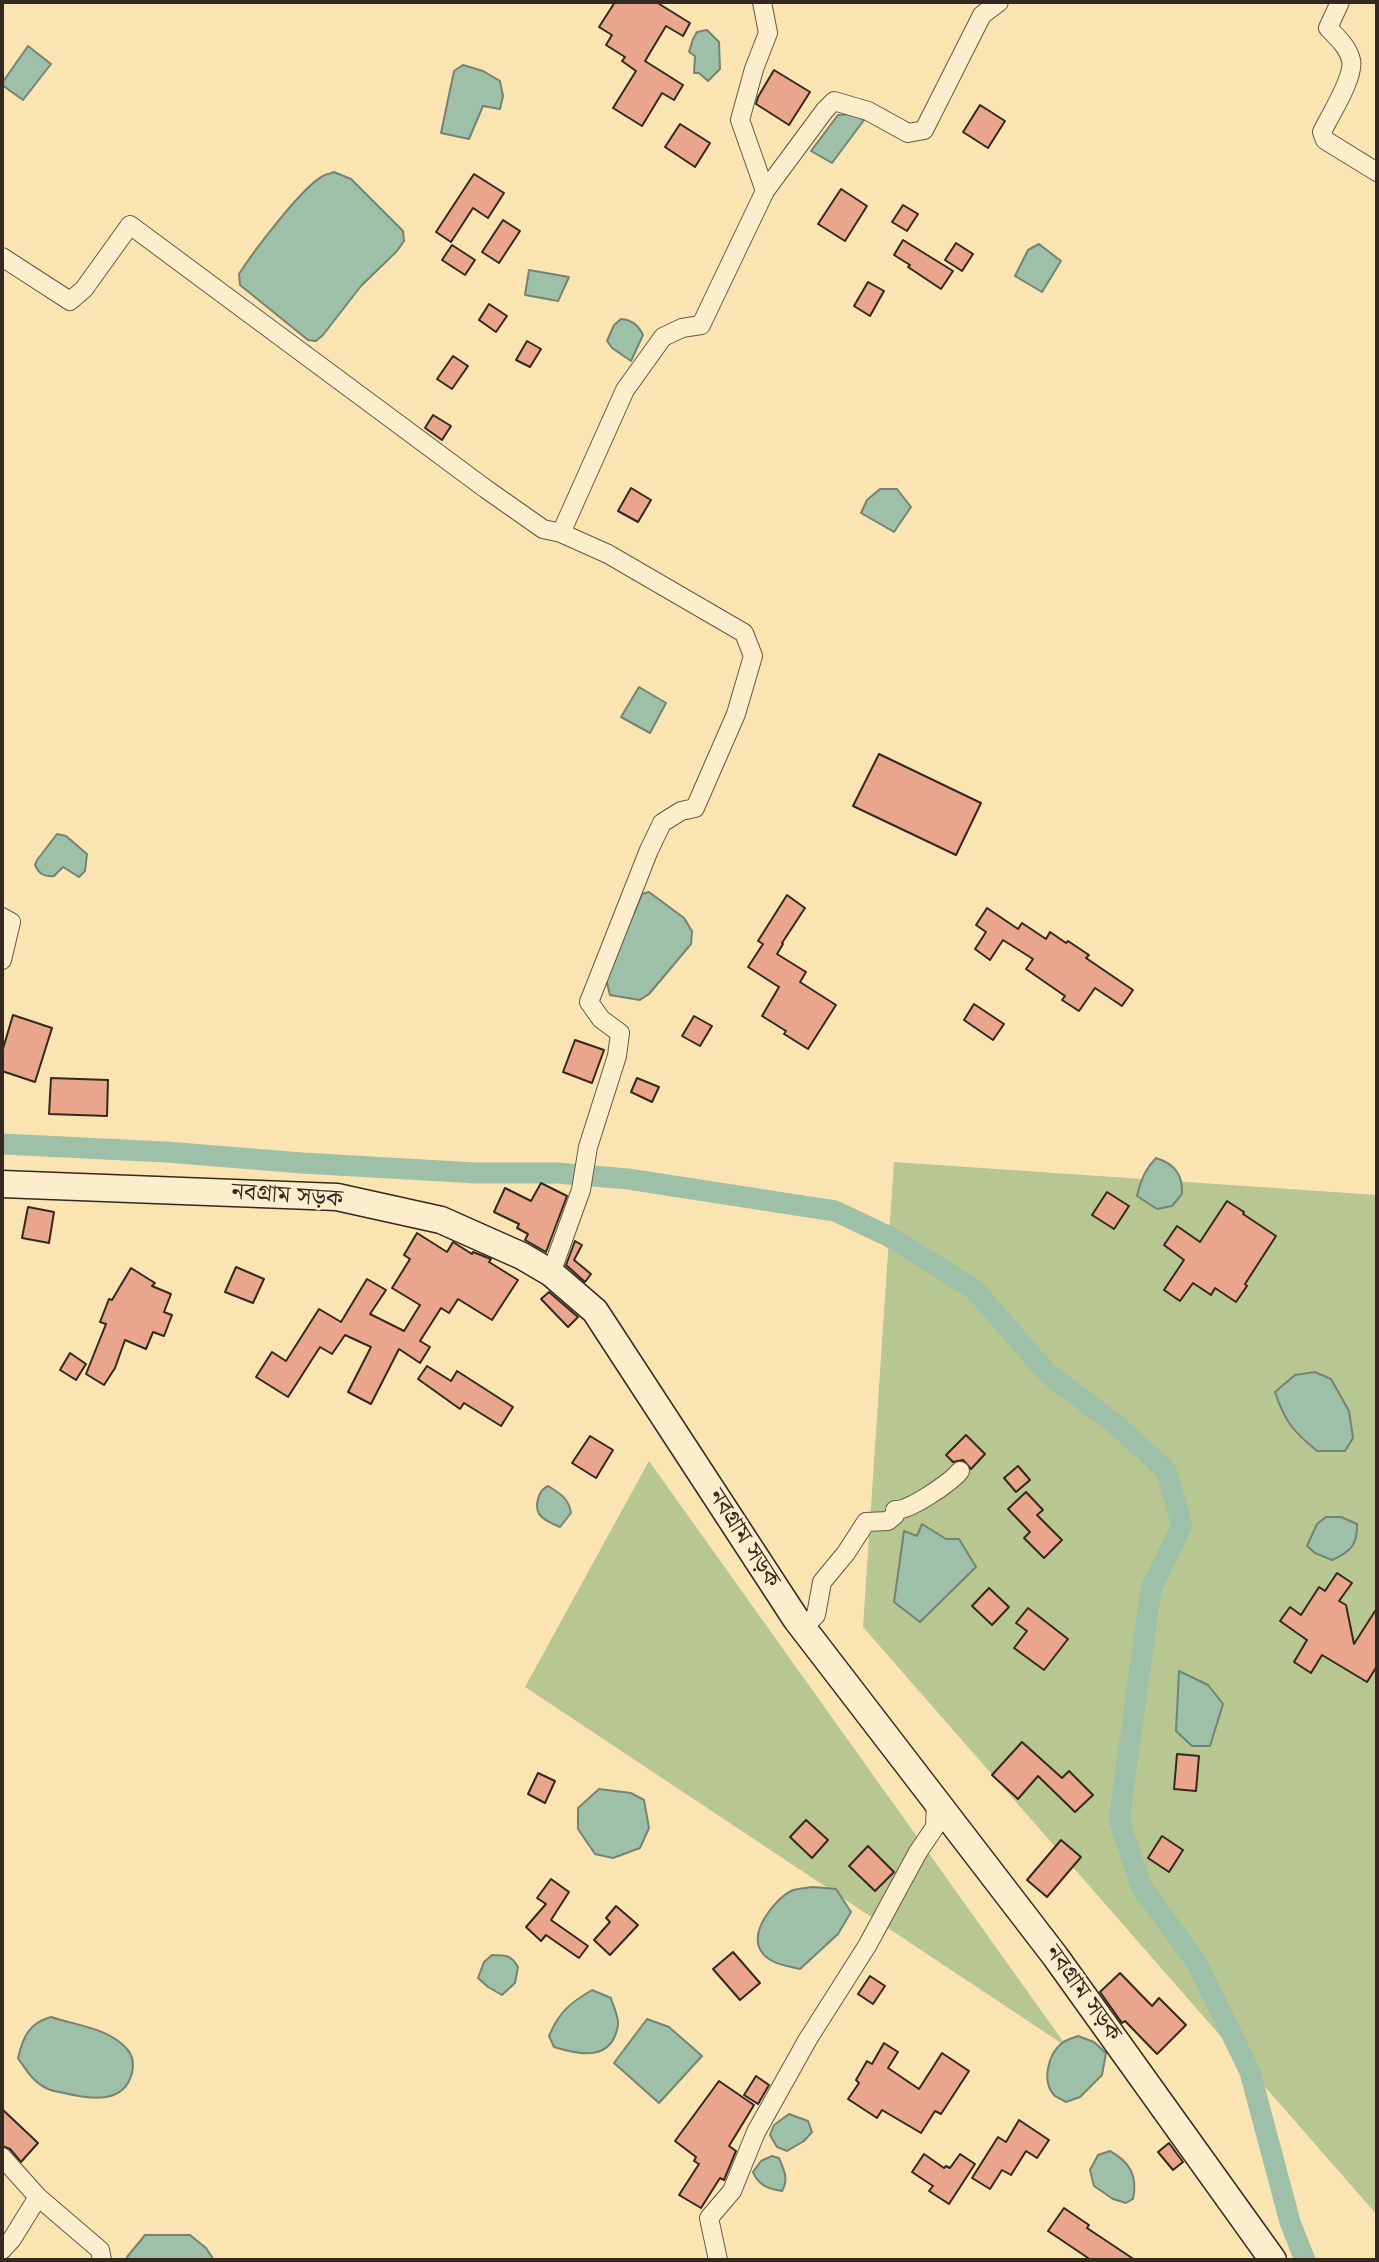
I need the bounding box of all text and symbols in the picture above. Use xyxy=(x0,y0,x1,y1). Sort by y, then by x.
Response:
street label: নবগ্রাম সড়ক xyxy=(230,1179,344,1215)
street label: নবগ্রাম সড়ক xyxy=(701,1484,785,1594)
street label: নবগ্রাম সড়ক xyxy=(1038,1940,1126,2048)

